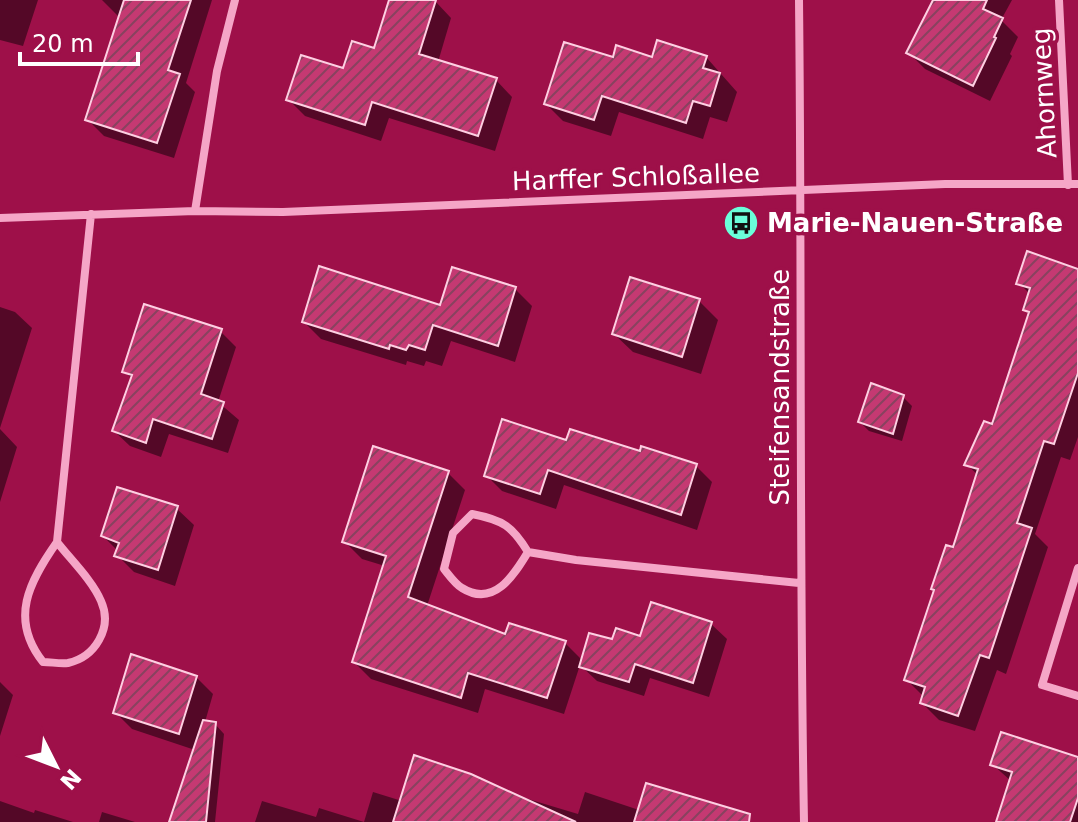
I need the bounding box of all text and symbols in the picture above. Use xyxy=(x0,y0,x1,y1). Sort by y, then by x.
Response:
scale bar xyxy=(20,16,138,66)
street label: Ahornweg xyxy=(1026,27,1062,159)
text: 20 m xyxy=(32,30,94,58)
street label: Harffer Schloßallee xyxy=(511,158,761,196)
bus stop icon: Marie-Nauen-Straße xyxy=(722,204,760,242)
place label: Marie-Nauen-Straße xyxy=(767,208,1063,238)
street label: Steifensandstraße xyxy=(765,269,795,505)
north arrow xyxy=(16,726,96,806)
text: N xyxy=(55,764,86,794)

